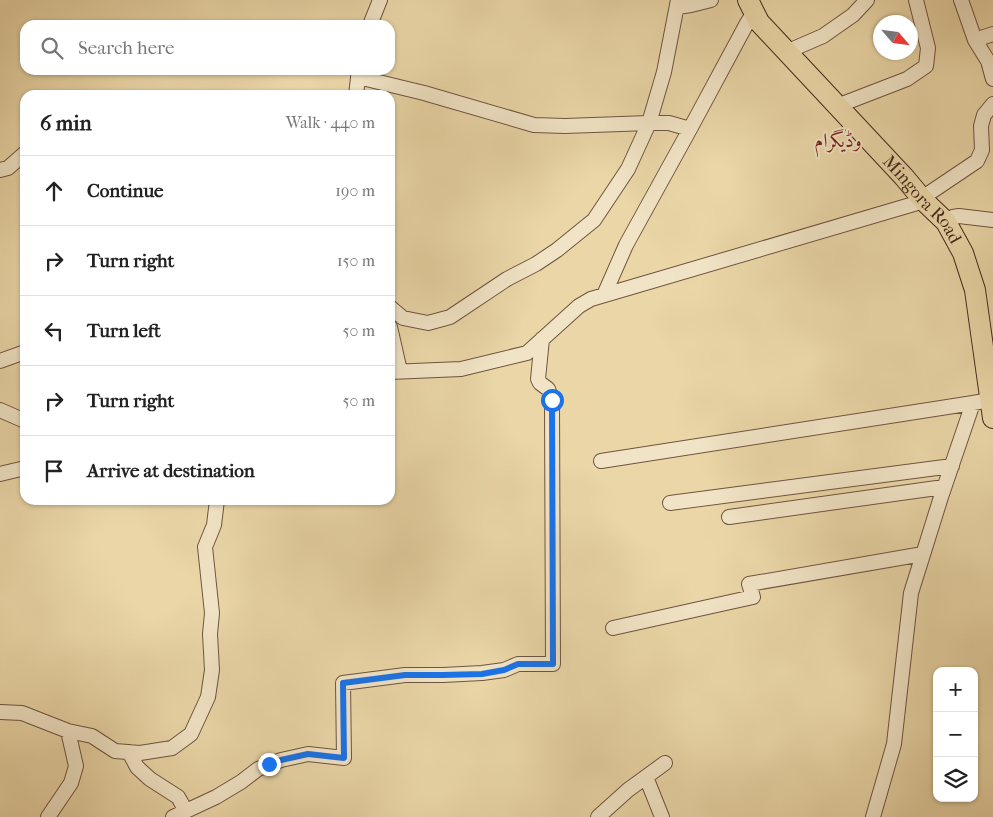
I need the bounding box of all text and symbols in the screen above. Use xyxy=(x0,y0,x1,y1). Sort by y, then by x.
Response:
north arrow xyxy=(873,15,918,60)
search box xyxy=(20,20,395,75)
icon: search xyxy=(38,34,66,62)
text: Search here xyxy=(78,37,174,59)
text: 6 min xyxy=(40,111,92,135)
text: Walk · 440 m xyxy=(286,113,375,132)
district label: وڈیگرام xyxy=(814,128,862,158)
street label: Mingora Road xyxy=(878,151,966,247)
icon: ahead xyxy=(40,177,68,205)
text: Continue xyxy=(87,180,163,202)
text: 190 m xyxy=(335,181,375,200)
icon: right xyxy=(40,247,68,275)
text: Turn right xyxy=(87,250,174,272)
text: 150 m xyxy=(337,251,375,270)
icon: left xyxy=(40,317,68,345)
text: Turn left xyxy=(87,320,161,342)
text: 50 m xyxy=(343,321,375,340)
icon: right xyxy=(40,387,68,415)
route start xyxy=(541,389,564,412)
text: Turn right xyxy=(87,390,174,412)
text: 50 m xyxy=(343,391,375,410)
icon: arrive xyxy=(40,457,68,485)
text: Arrive at destination xyxy=(87,460,255,482)
map controls xyxy=(933,667,978,802)
button: + xyxy=(933,667,978,712)
button: − xyxy=(933,712,978,757)
route end xyxy=(258,753,281,776)
button: layers xyxy=(933,757,978,802)

